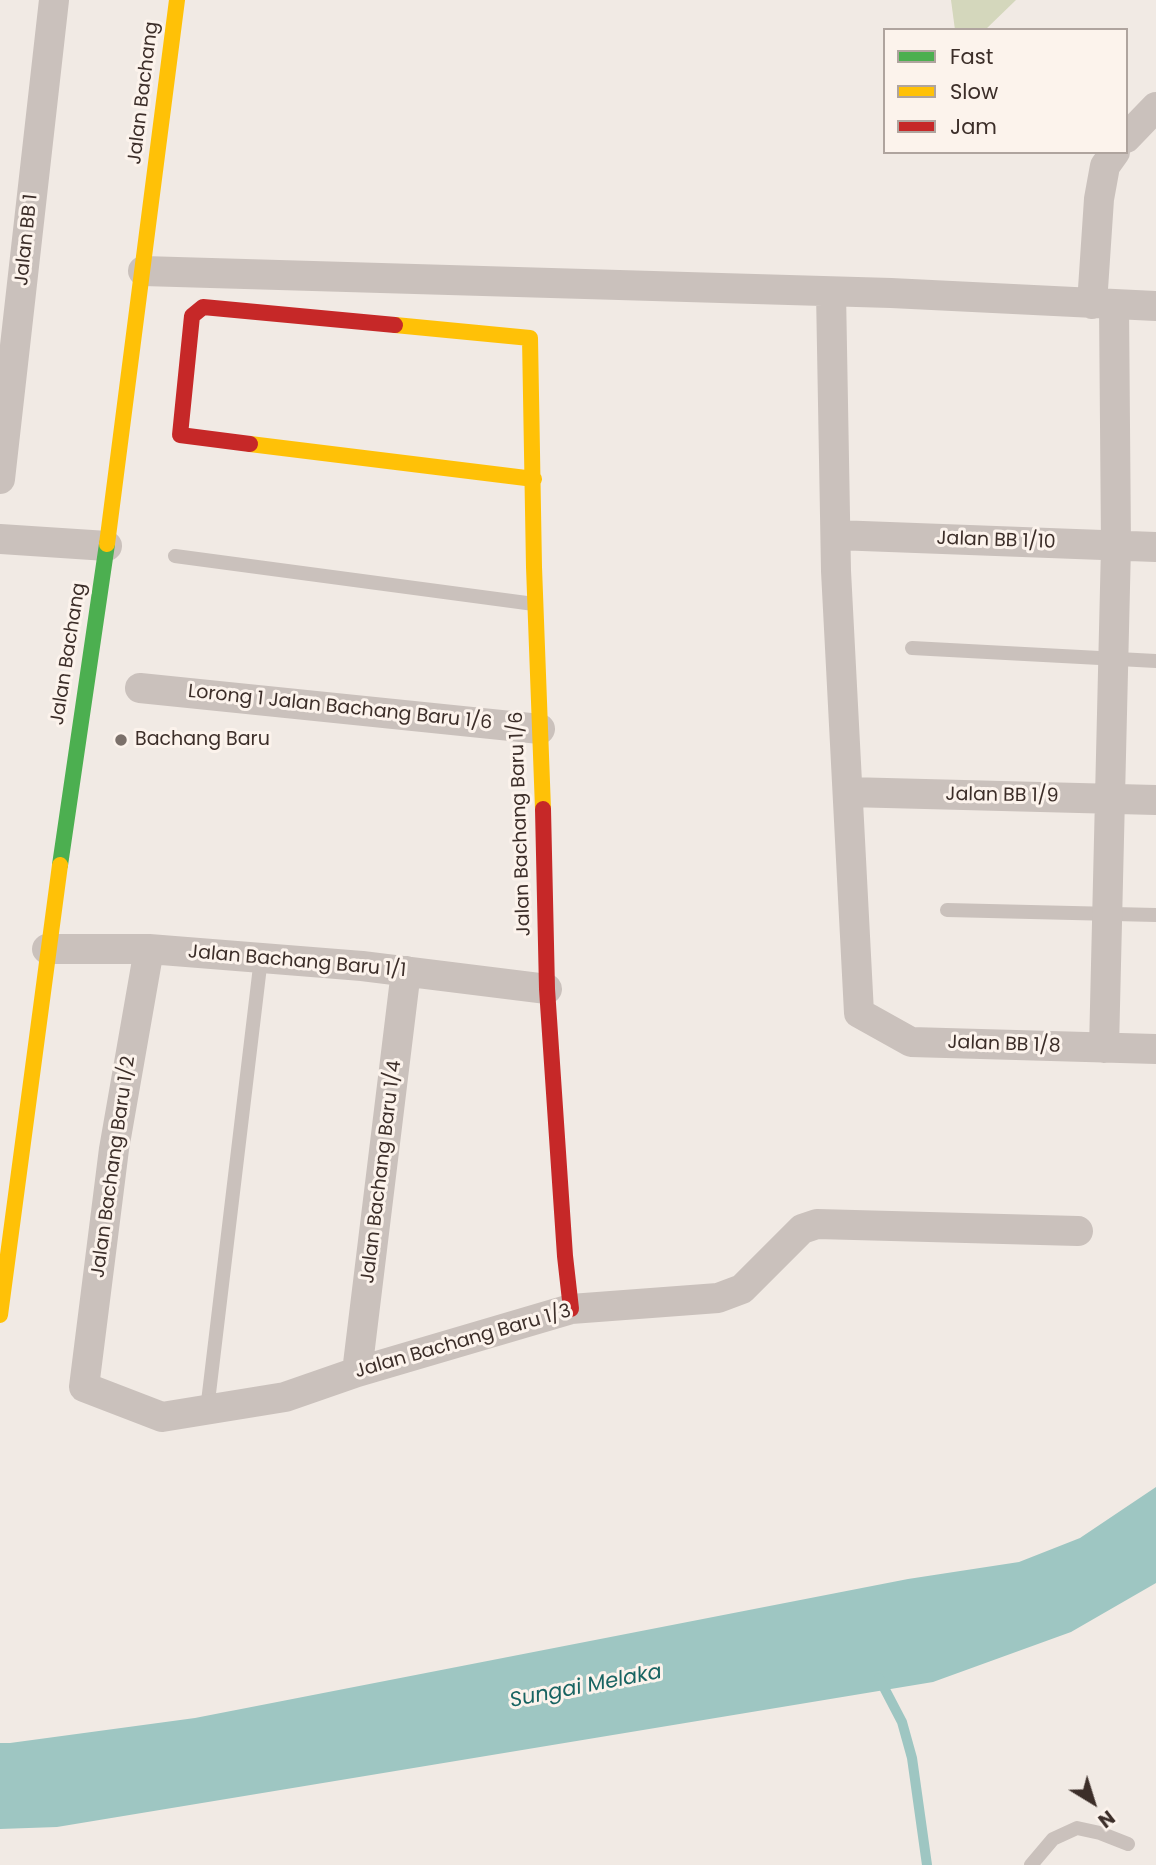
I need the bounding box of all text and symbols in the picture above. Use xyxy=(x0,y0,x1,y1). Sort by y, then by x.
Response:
street label: Jalan Bachang xyxy=(124,20,164,166)
legend xyxy=(883,28,1128,154)
text: Fast xyxy=(950,42,993,71)
text: Slow xyxy=(950,77,998,106)
text: Jam xyxy=(950,112,997,141)
street label: Jalan BB 1 xyxy=(11,193,43,287)
street label: Jalan BB 1/10 xyxy=(936,528,1056,554)
street label: Jalan Bachang xyxy=(47,581,91,727)
street label: Lorong 1 Jalan Bachang Baru 1/6 xyxy=(187,681,493,735)
street label: Jalan Bachang Baru 1/6 xyxy=(506,711,536,937)
place label: Bachang Baru xyxy=(135,729,270,751)
marker: Bachang Baru xyxy=(113,732,129,748)
street label: Jalan BB 1/9 xyxy=(945,784,1059,808)
street label: Jalan Bachang Baru 1/1 xyxy=(187,941,407,983)
street label: Jalan BB 1/8 xyxy=(947,1032,1061,1058)
street label: Jalan Bachang Baru 1/2 xyxy=(87,1055,141,1279)
street label: Jalan Bachang Baru 1/4 xyxy=(357,1059,407,1285)
street label: Jalan Bachang Baru 1/3 xyxy=(352,1300,574,1384)
water label: Sungai Melaka xyxy=(508,1660,664,1714)
north arrow xyxy=(1058,1767,1128,1837)
text: N xyxy=(1092,1804,1120,1834)

